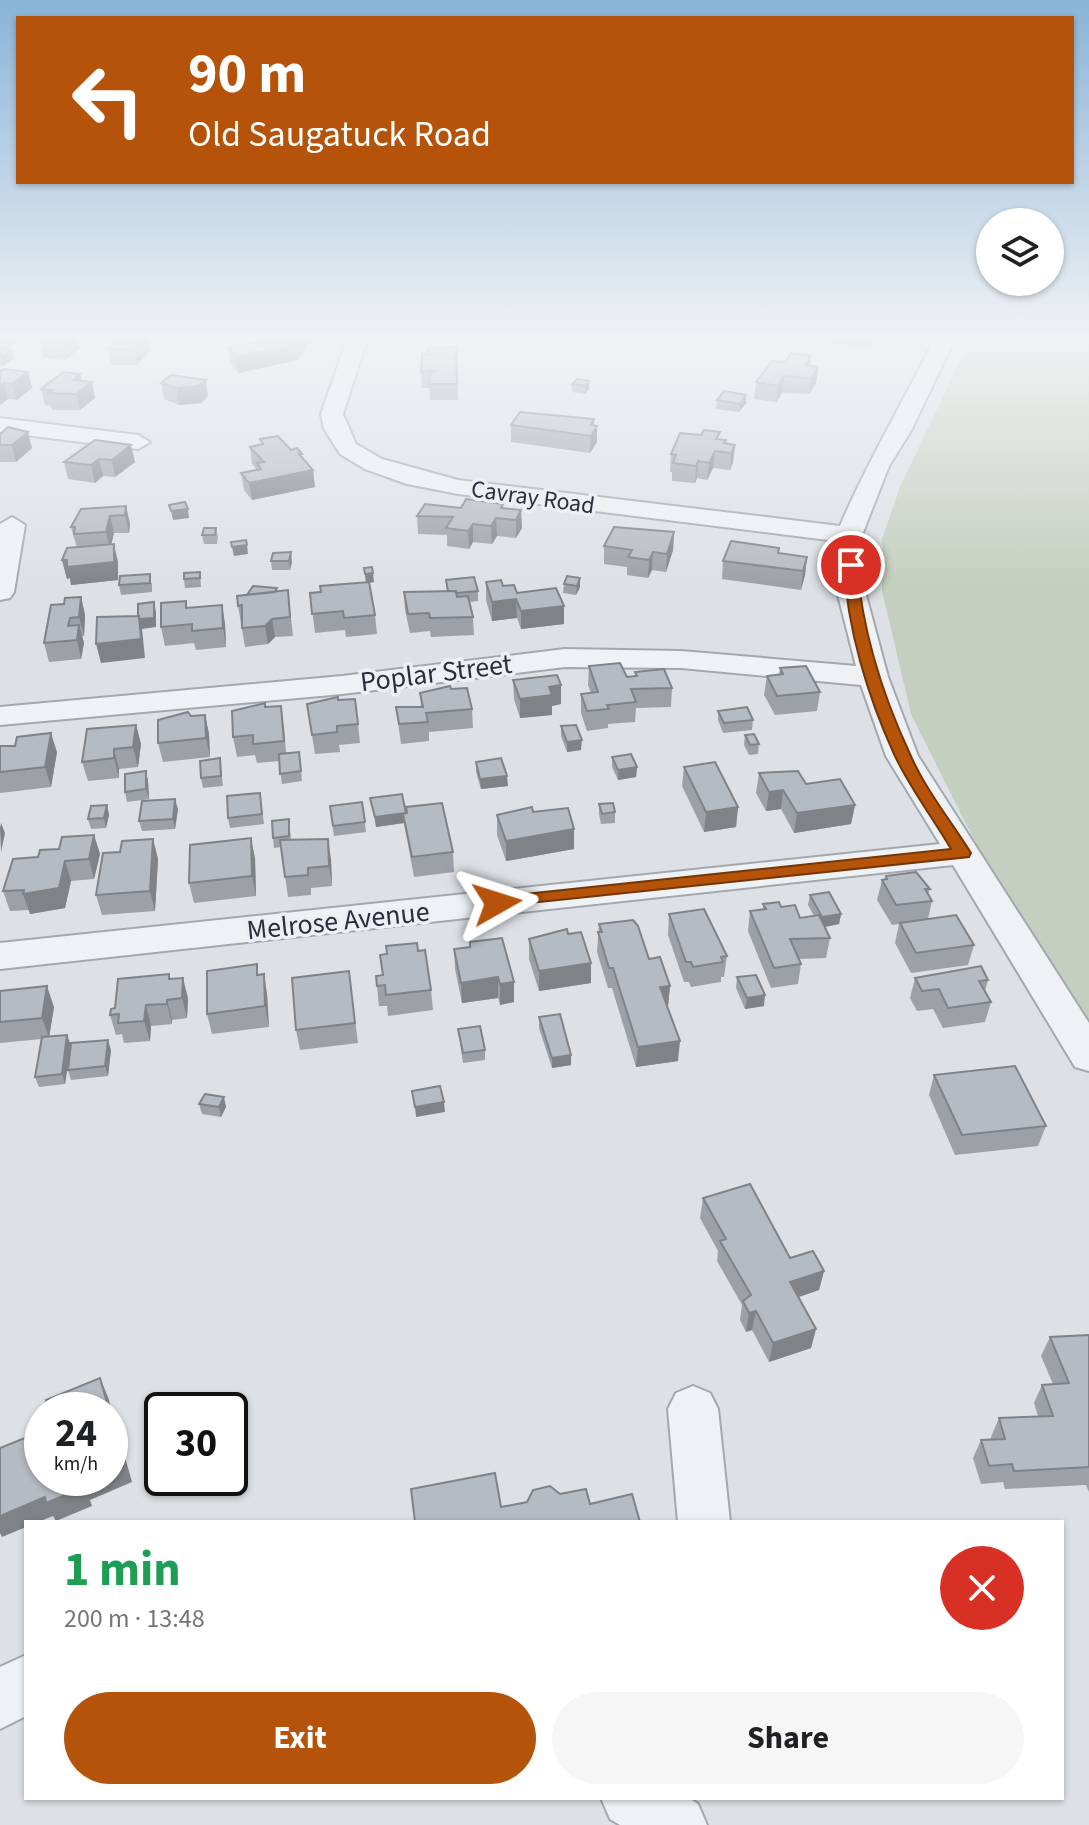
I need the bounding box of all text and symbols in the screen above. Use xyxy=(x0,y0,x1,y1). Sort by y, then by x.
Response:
text: 90 m xyxy=(188,35,306,114)
icon: left xyxy=(56,48,160,152)
text: Old Saugatuck Road xyxy=(188,109,491,160)
map controls xyxy=(976,208,1064,296)
button: layers xyxy=(976,208,1064,296)
street label: Cavray Road xyxy=(469,472,597,523)
pin xyxy=(817,531,885,599)
icon: arrive xyxy=(829,543,873,587)
street label: Poplar Street xyxy=(358,644,515,702)
position arrow xyxy=(455,861,539,945)
street label: Melrose Avenue xyxy=(245,892,431,950)
speed limit sign: 30 xyxy=(144,1392,248,1496)
text: 24 xyxy=(55,1405,97,1462)
text: km/h xyxy=(54,1450,98,1478)
text: 1 min xyxy=(64,1536,181,1604)
button: close xyxy=(940,1546,1024,1630)
text: 200 m · 13:48 xyxy=(64,1600,205,1637)
button: Exit xyxy=(64,1692,536,1784)
button: Share xyxy=(552,1692,1024,1784)

